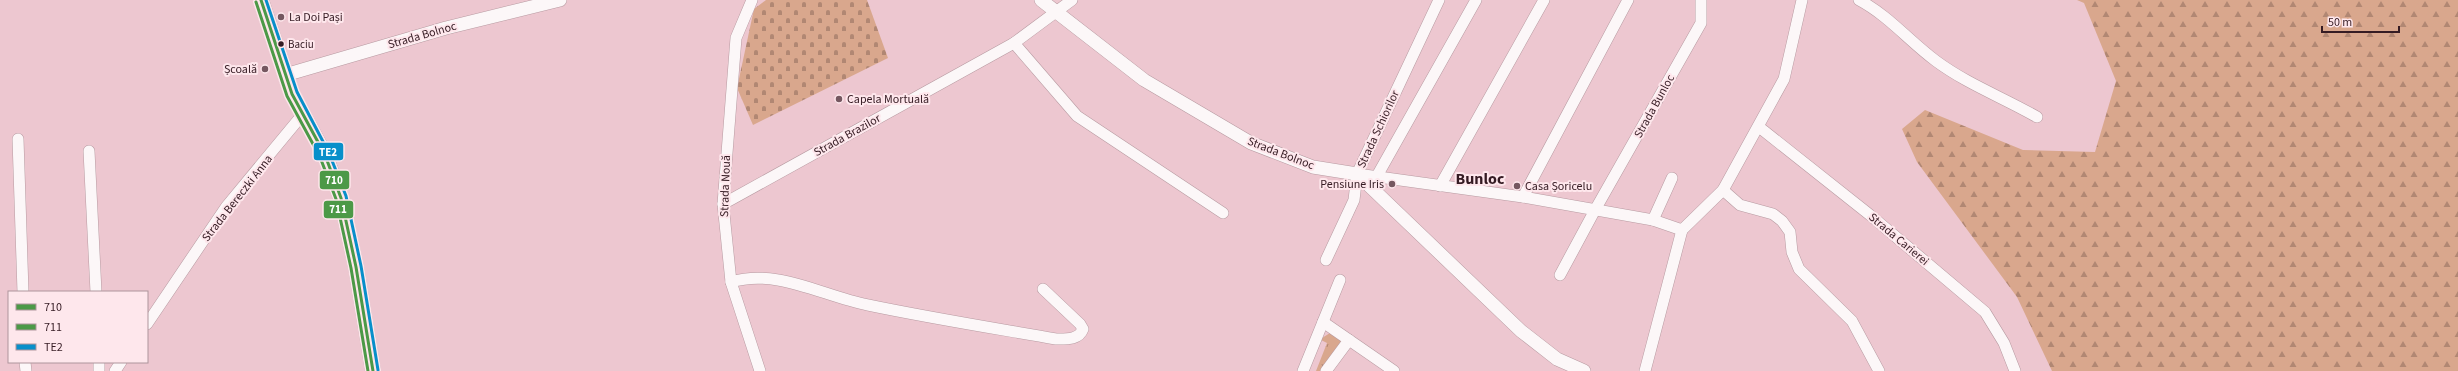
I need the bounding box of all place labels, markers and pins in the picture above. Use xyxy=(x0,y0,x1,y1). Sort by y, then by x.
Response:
place label: La Doi Pași xyxy=(289,9,343,26)
marker: La Doi Pași xyxy=(276,12,286,22)
place label: Baciu xyxy=(288,37,314,52)
marker: Baciu xyxy=(276,39,286,49)
place label: Școală xyxy=(224,61,257,78)
marker: Școală xyxy=(260,64,270,74)
place label: Capela Mortuală xyxy=(847,91,929,108)
marker: Capela Mortuală xyxy=(834,94,844,104)
place label: Pensiune Iris xyxy=(1320,176,1384,193)
place label: Casa Șoricelu xyxy=(1525,178,1592,195)
marker: Pensiune Iris xyxy=(1387,179,1397,189)
marker: Casa Șoricelu xyxy=(1512,181,1522,191)

